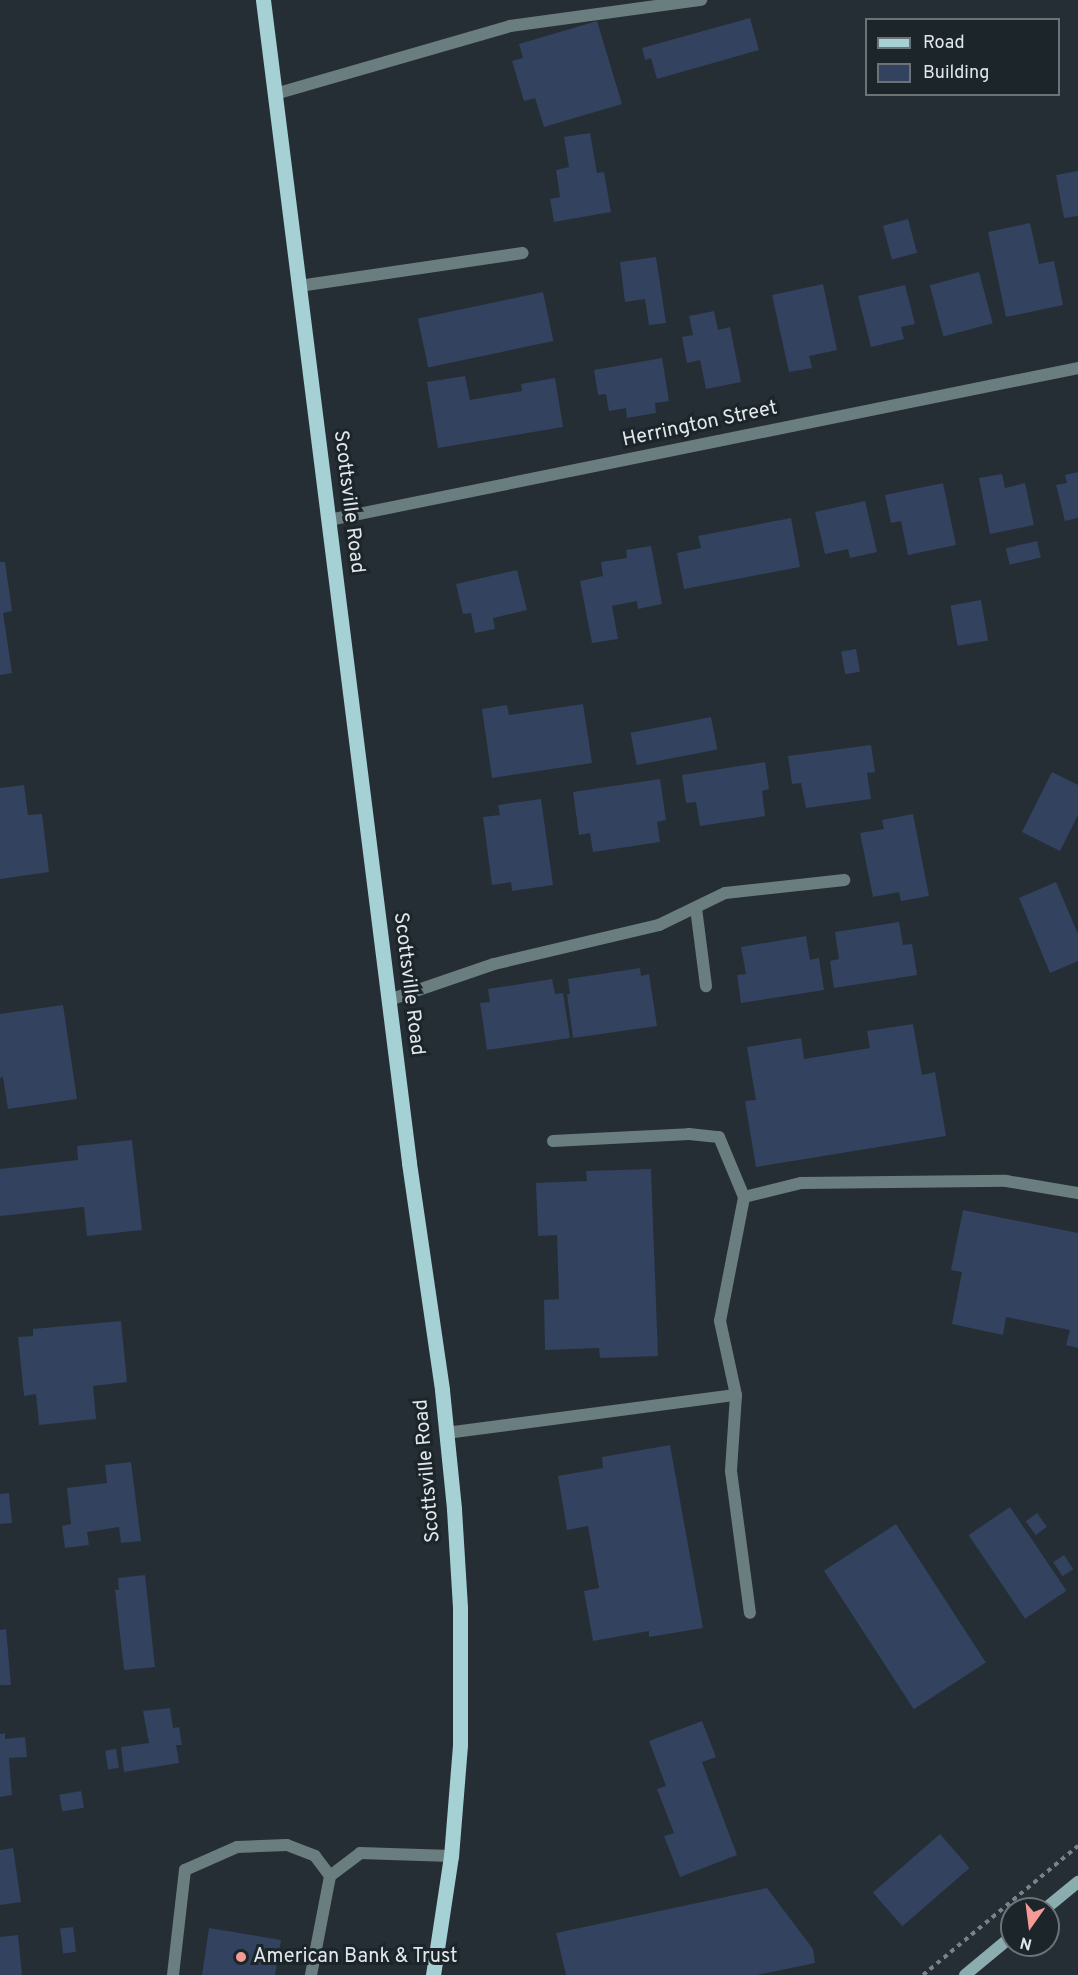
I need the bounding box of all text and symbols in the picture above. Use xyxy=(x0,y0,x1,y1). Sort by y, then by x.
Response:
legend xyxy=(865,18,1060,96)
text: Road xyxy=(923,32,965,55)
text: Building xyxy=(923,62,989,85)
street label: Herrington Street xyxy=(620,397,780,453)
street label: Scottsville Road xyxy=(327,429,369,575)
street label: Scottsville Road xyxy=(387,911,429,1057)
street label: Scottsville Road xyxy=(410,1398,446,1544)
north arrow xyxy=(1000,1897,1060,1957)
text: N xyxy=(1018,1931,1034,1954)
place label: American Bank & Trust xyxy=(253,1945,458,1969)
marker: American Bank & Trust xyxy=(234,1950,248,1964)

